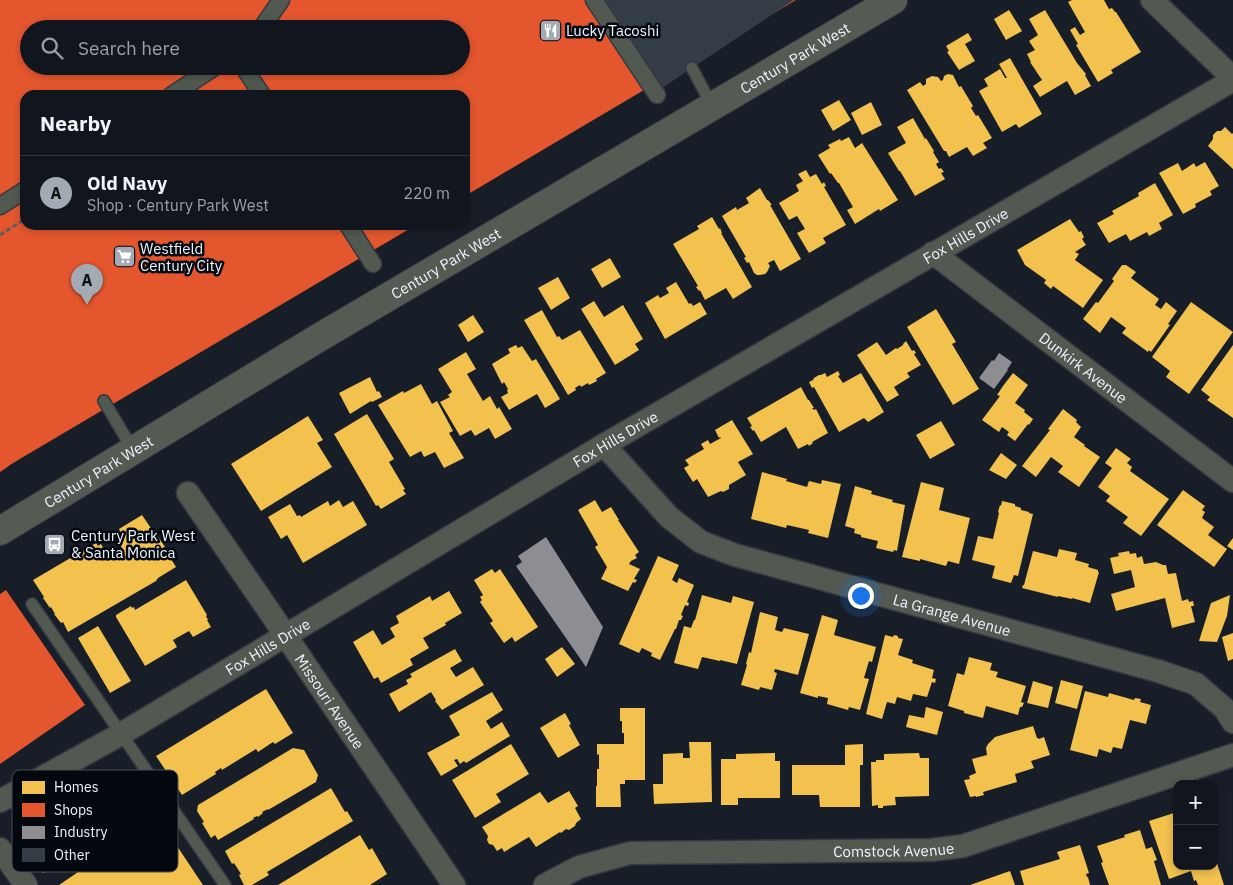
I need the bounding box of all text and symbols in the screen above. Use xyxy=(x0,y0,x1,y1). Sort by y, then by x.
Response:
restaurant icon: Lucky Tacoshi xyxy=(538,18,562,42)
street label: Century Park West xyxy=(736,18,853,97)
search box xyxy=(20,20,470,75)
place label: Lucky Tacoshi xyxy=(566,21,659,40)
icon: search xyxy=(38,34,66,62)
text: Search here xyxy=(78,36,180,60)
text: Nearby xyxy=(40,109,111,137)
text: Old Navy xyxy=(87,171,167,195)
text: A xyxy=(51,183,61,203)
text: 220 m xyxy=(403,183,450,203)
text: Shop · Century Park West xyxy=(87,195,269,215)
street label: Fox Hills Drive xyxy=(919,203,1012,268)
street label: Century Park West xyxy=(387,223,504,303)
place label: Westfield Century City xyxy=(140,239,223,275)
supermarket icon: Westfield Century City xyxy=(112,245,136,269)
pin: A xyxy=(71,264,103,305)
street label: Dunkirk Avenue xyxy=(1036,328,1131,407)
street label: Fox Hills Drive xyxy=(569,406,661,471)
street label: Century Park West xyxy=(40,431,156,512)
place label: Century Park West & Santa Monica xyxy=(71,526,195,562)
bus stop icon: Century Park West & Santa Monica xyxy=(43,532,67,556)
your location xyxy=(848,583,874,609)
street label: La Grange Avenue xyxy=(891,589,1013,640)
street label: Fox Hills Drive xyxy=(222,614,313,679)
street label: Missouri Avenue xyxy=(291,650,369,752)
legend xyxy=(12,770,178,872)
text: Homes xyxy=(54,778,99,796)
map controls xyxy=(1173,780,1218,870)
button: + xyxy=(1173,780,1218,825)
text: Shops xyxy=(54,801,93,819)
text: Industry xyxy=(54,823,108,841)
button: − xyxy=(1173,825,1218,870)
street label: Comstock Avenue xyxy=(833,838,955,860)
text: Other xyxy=(54,846,90,864)

